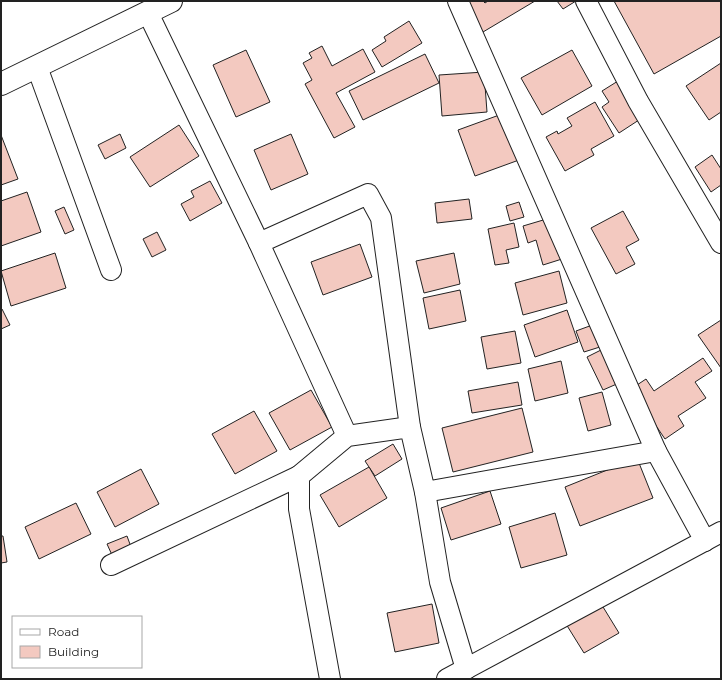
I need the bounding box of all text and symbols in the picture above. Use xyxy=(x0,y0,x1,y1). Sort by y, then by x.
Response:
legend xyxy=(12,616,142,668)
text: Road xyxy=(48,624,79,639)
text: Building xyxy=(48,644,99,659)

